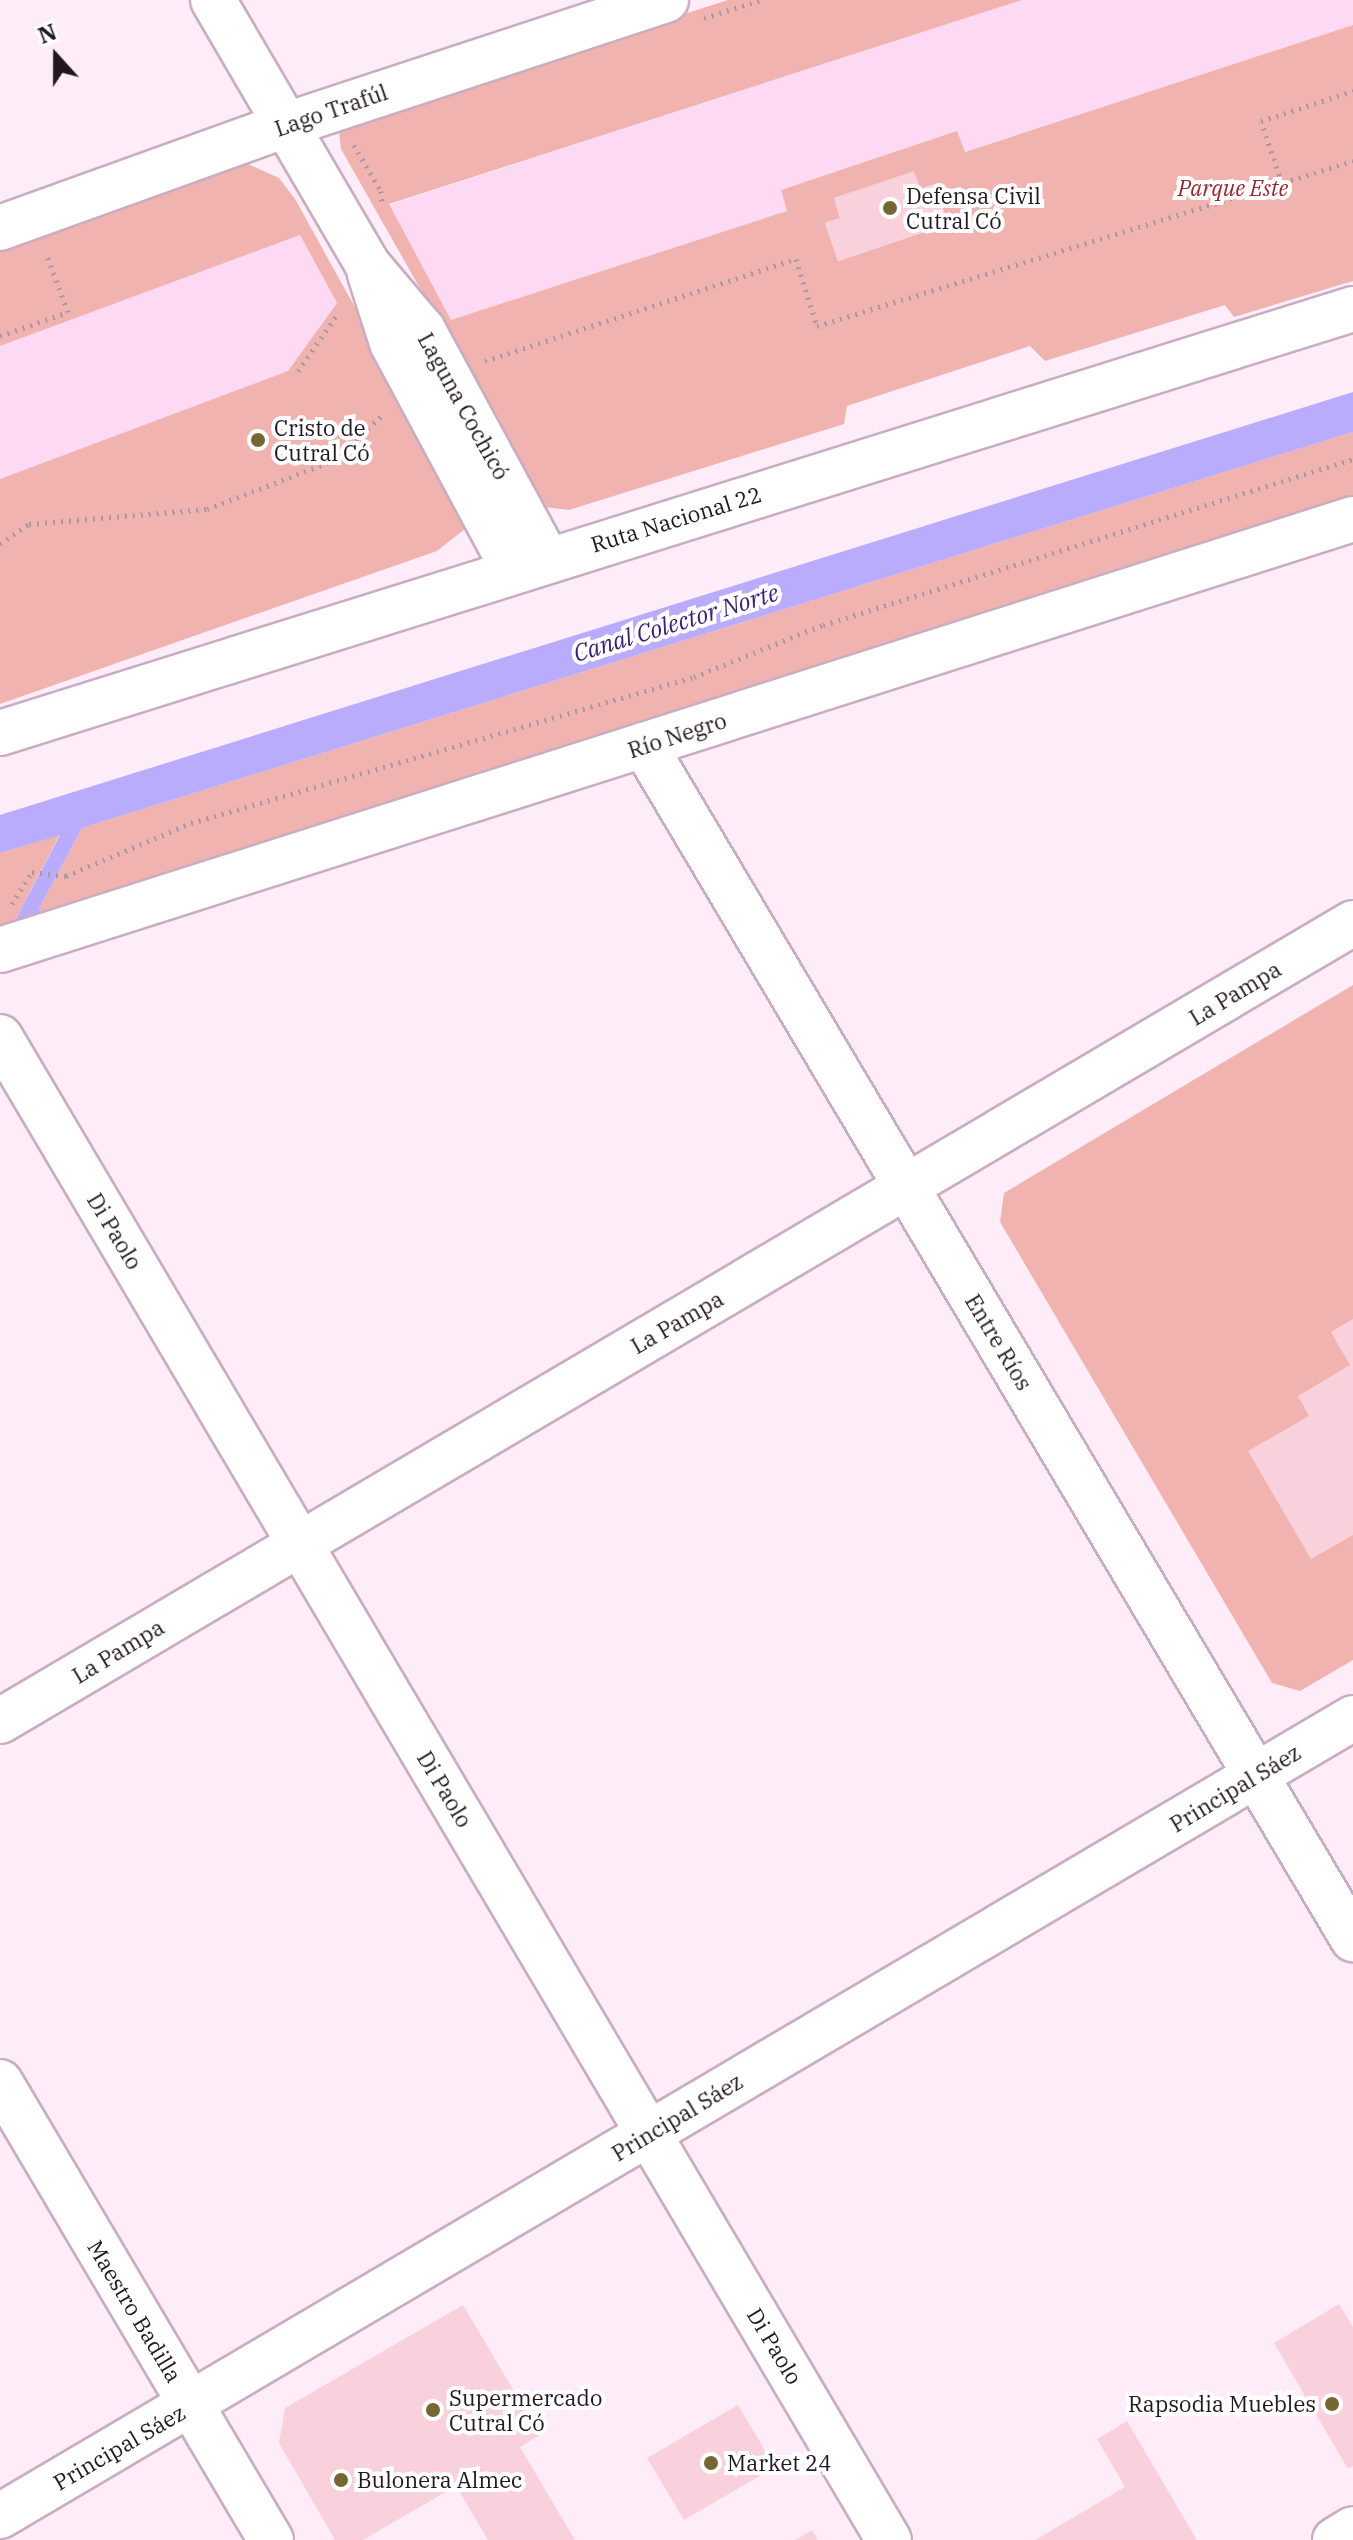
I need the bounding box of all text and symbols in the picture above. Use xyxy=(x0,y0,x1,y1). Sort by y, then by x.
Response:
north arrow xyxy=(16,16,96,96)
text: N xyxy=(34,16,61,50)
street label: Lago Trafúl xyxy=(271,78,391,142)
park label: Parque Este xyxy=(1178,175,1288,201)
place label: Defensa Civil Cutral Có xyxy=(906,182,1041,234)
marker: Defensa Civil Cutral Có xyxy=(881,199,899,217)
street label: Laguna Cochicó xyxy=(413,328,515,484)
place label: Cristo de Cutral Có xyxy=(274,414,370,466)
marker: Cristo de Cutral Có xyxy=(249,431,267,449)
street label: Ruta Nacional 22 xyxy=(587,480,765,558)
water label: Canal Colector Norte xyxy=(570,578,782,668)
street label: Río Negro xyxy=(624,707,730,763)
street label: La Pampa xyxy=(1184,955,1286,1031)
street label: Di Paolo xyxy=(82,1188,148,1274)
street label: La Pampa xyxy=(626,1285,728,1359)
street label: Entre Ríos xyxy=(960,1289,1038,1395)
street label: La Pampa xyxy=(67,1613,169,1689)
street label: Principal Sáez xyxy=(1165,1739,1305,1837)
street label: Di Paolo xyxy=(412,1746,478,1832)
street label: Principal Sáez xyxy=(607,2068,747,2166)
street label: Maestro Badilla xyxy=(82,2235,188,2387)
street label: Di Paolo xyxy=(742,2303,808,2389)
place label: Supermercado Cutral Có xyxy=(449,2384,602,2436)
place label: Rapsodia Muebles xyxy=(1128,2391,1316,2417)
marker: Rapsodia Muebles xyxy=(1323,2395,1341,2413)
street label: Principal Sáez xyxy=(48,2399,190,2495)
marker: Supermercado Cutral Có xyxy=(424,2401,442,2419)
place label: Market 24 xyxy=(727,2450,832,2476)
marker: Market 24 xyxy=(702,2454,720,2472)
place label: Bulonera Almec xyxy=(357,2467,522,2493)
marker: Bulonera Almec xyxy=(332,2471,350,2489)

